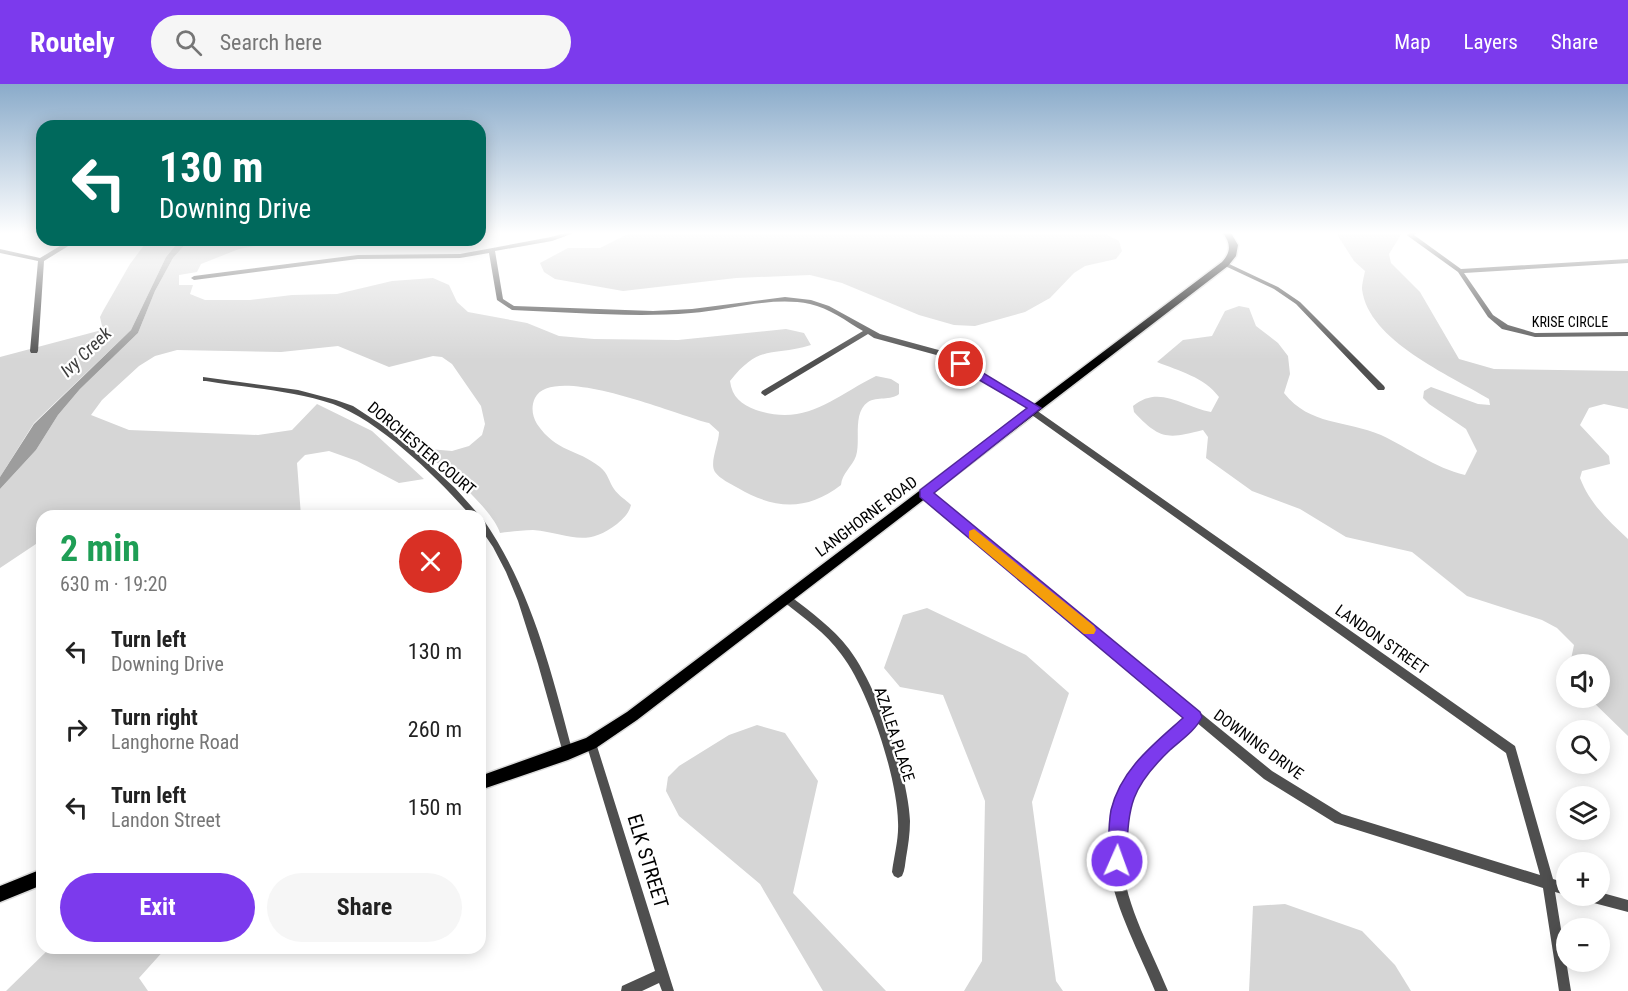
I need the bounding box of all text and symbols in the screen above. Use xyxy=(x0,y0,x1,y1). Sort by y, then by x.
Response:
search box xyxy=(151,15,571,69)
text: Routely xyxy=(30,26,115,59)
icon: search xyxy=(172,26,205,59)
text: Search here xyxy=(220,30,322,55)
text: Map xyxy=(1394,30,1431,54)
text: Layers xyxy=(1464,30,1518,54)
text: Share xyxy=(1551,30,1598,54)
text: 130 m xyxy=(159,143,264,192)
icon: left xyxy=(60,144,138,222)
text: Downing Drive xyxy=(159,193,311,225)
street label: KRISE CIRCLE xyxy=(1532,314,1608,330)
water label: Ivy Creek xyxy=(56,322,116,381)
pin xyxy=(935,338,986,389)
icon: arrive xyxy=(944,347,977,380)
street label: DORCHESTER COURT xyxy=(364,398,479,499)
street label: LANGHORNE ROAD xyxy=(812,472,921,561)
text: 2 min xyxy=(60,528,140,570)
button: close xyxy=(399,530,462,593)
text: 630 m · 19:20 xyxy=(60,572,167,596)
street label: LANDON STREET xyxy=(1332,600,1432,678)
text: Turn left xyxy=(111,627,186,652)
icon: left xyxy=(60,635,93,668)
text: 130 m xyxy=(408,639,462,664)
text: Downing Drive xyxy=(111,652,224,676)
map controls xyxy=(1556,654,1610,972)
button: sound xyxy=(1556,654,1610,708)
street label: AZALEA PLACE xyxy=(870,685,919,784)
text: Turn right xyxy=(111,705,198,730)
street label: DOWNING DRIVE xyxy=(1210,705,1307,783)
icon: right xyxy=(60,713,93,746)
text: 260 m xyxy=(408,717,462,742)
button: search xyxy=(1556,720,1610,774)
text: Langhorne Road xyxy=(111,730,239,754)
text: Turn left xyxy=(111,783,186,808)
button: layers xyxy=(1556,786,1610,840)
icon: left xyxy=(60,791,93,824)
text: 150 m xyxy=(408,795,462,820)
text: Landon Street xyxy=(111,808,221,832)
street label: ELK STREET xyxy=(622,811,674,911)
position arrow xyxy=(1085,829,1149,893)
button: + xyxy=(1556,852,1610,906)
button: Exit xyxy=(60,873,255,942)
button: Share xyxy=(267,873,462,942)
button: − xyxy=(1556,918,1610,972)

